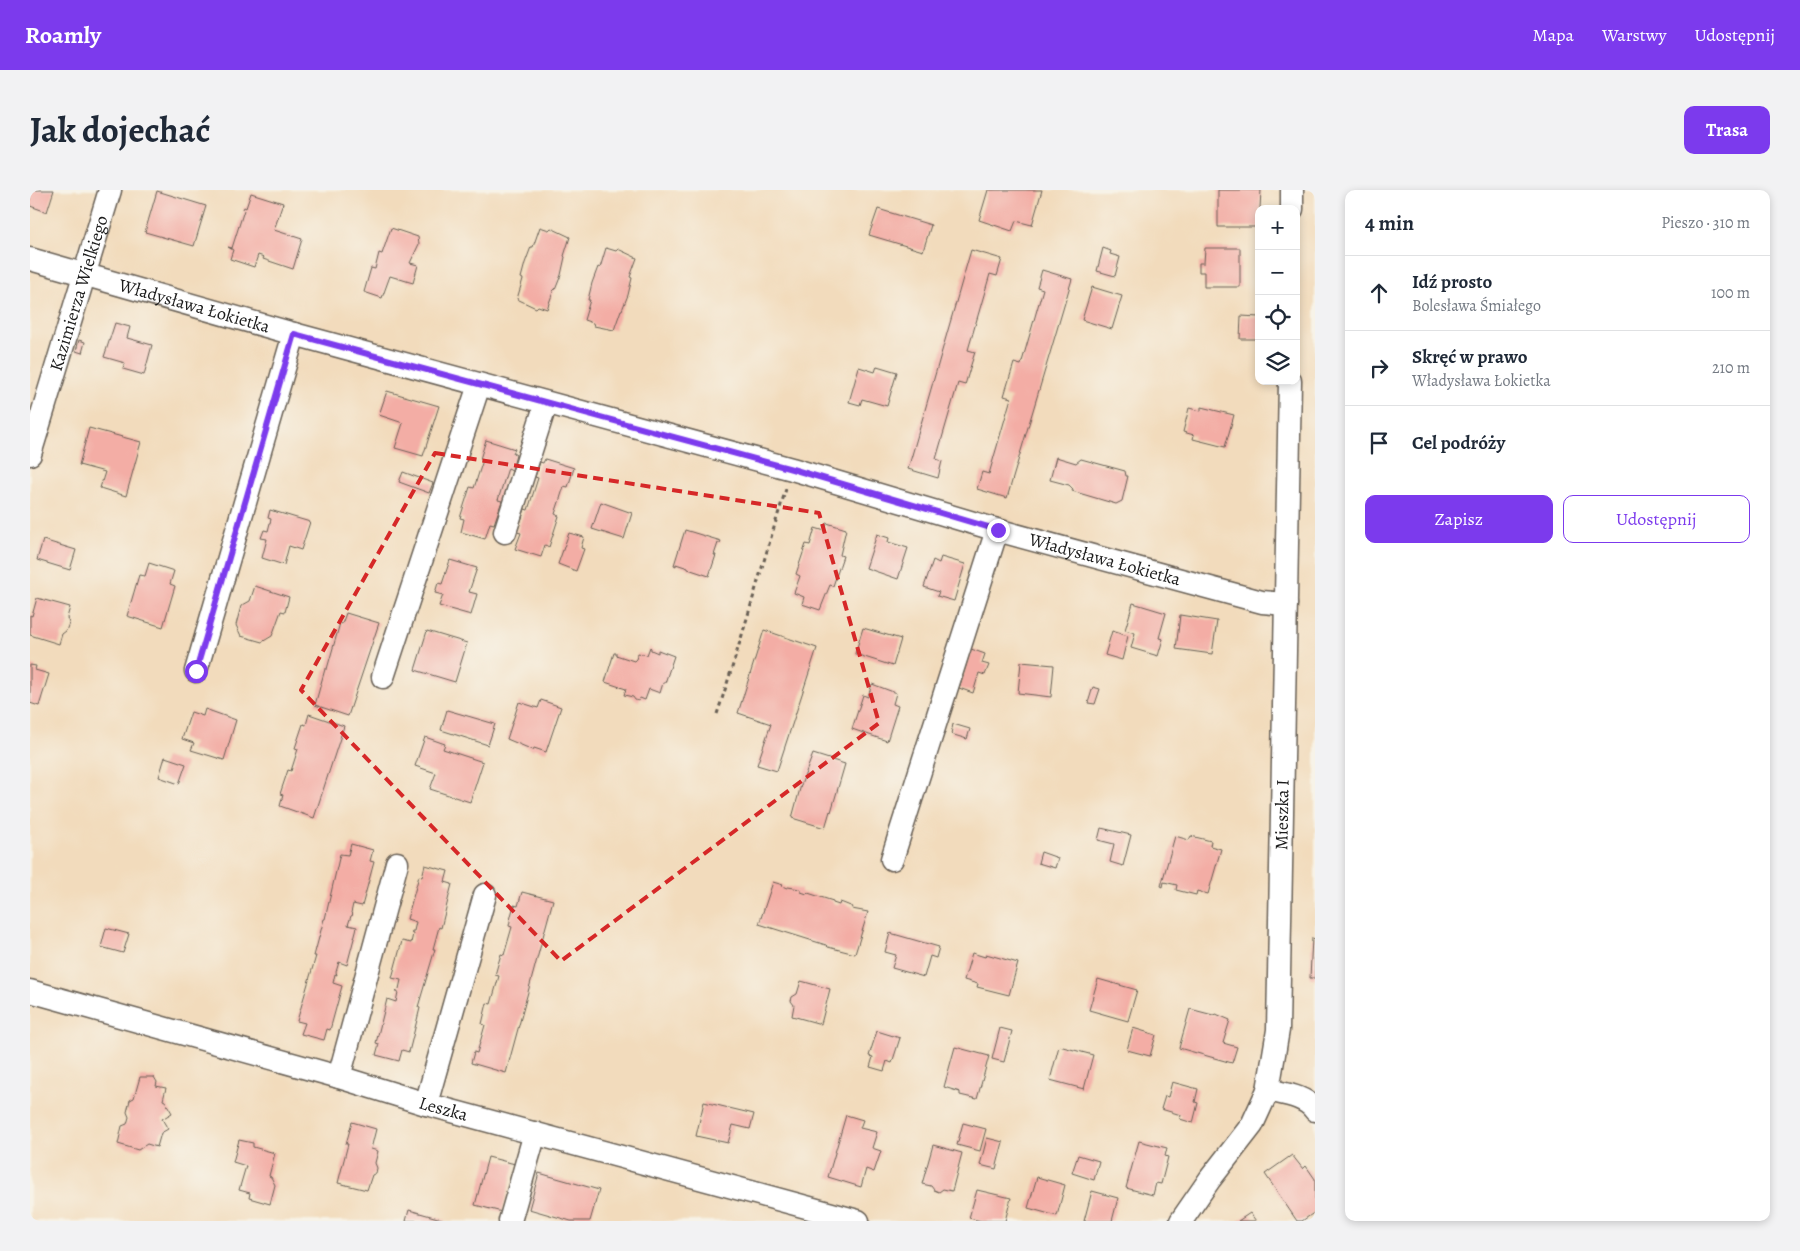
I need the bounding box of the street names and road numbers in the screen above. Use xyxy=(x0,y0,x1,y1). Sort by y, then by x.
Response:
street label: Kazimierza Wielkiego xyxy=(44,212,114,374)
street label: Władysława Łokietka xyxy=(115,273,273,339)
street label: Władysława Łokietka xyxy=(1025,527,1184,591)
street label: Mieszka I xyxy=(1269,779,1295,850)
street label: Leszka xyxy=(416,1091,471,1127)

